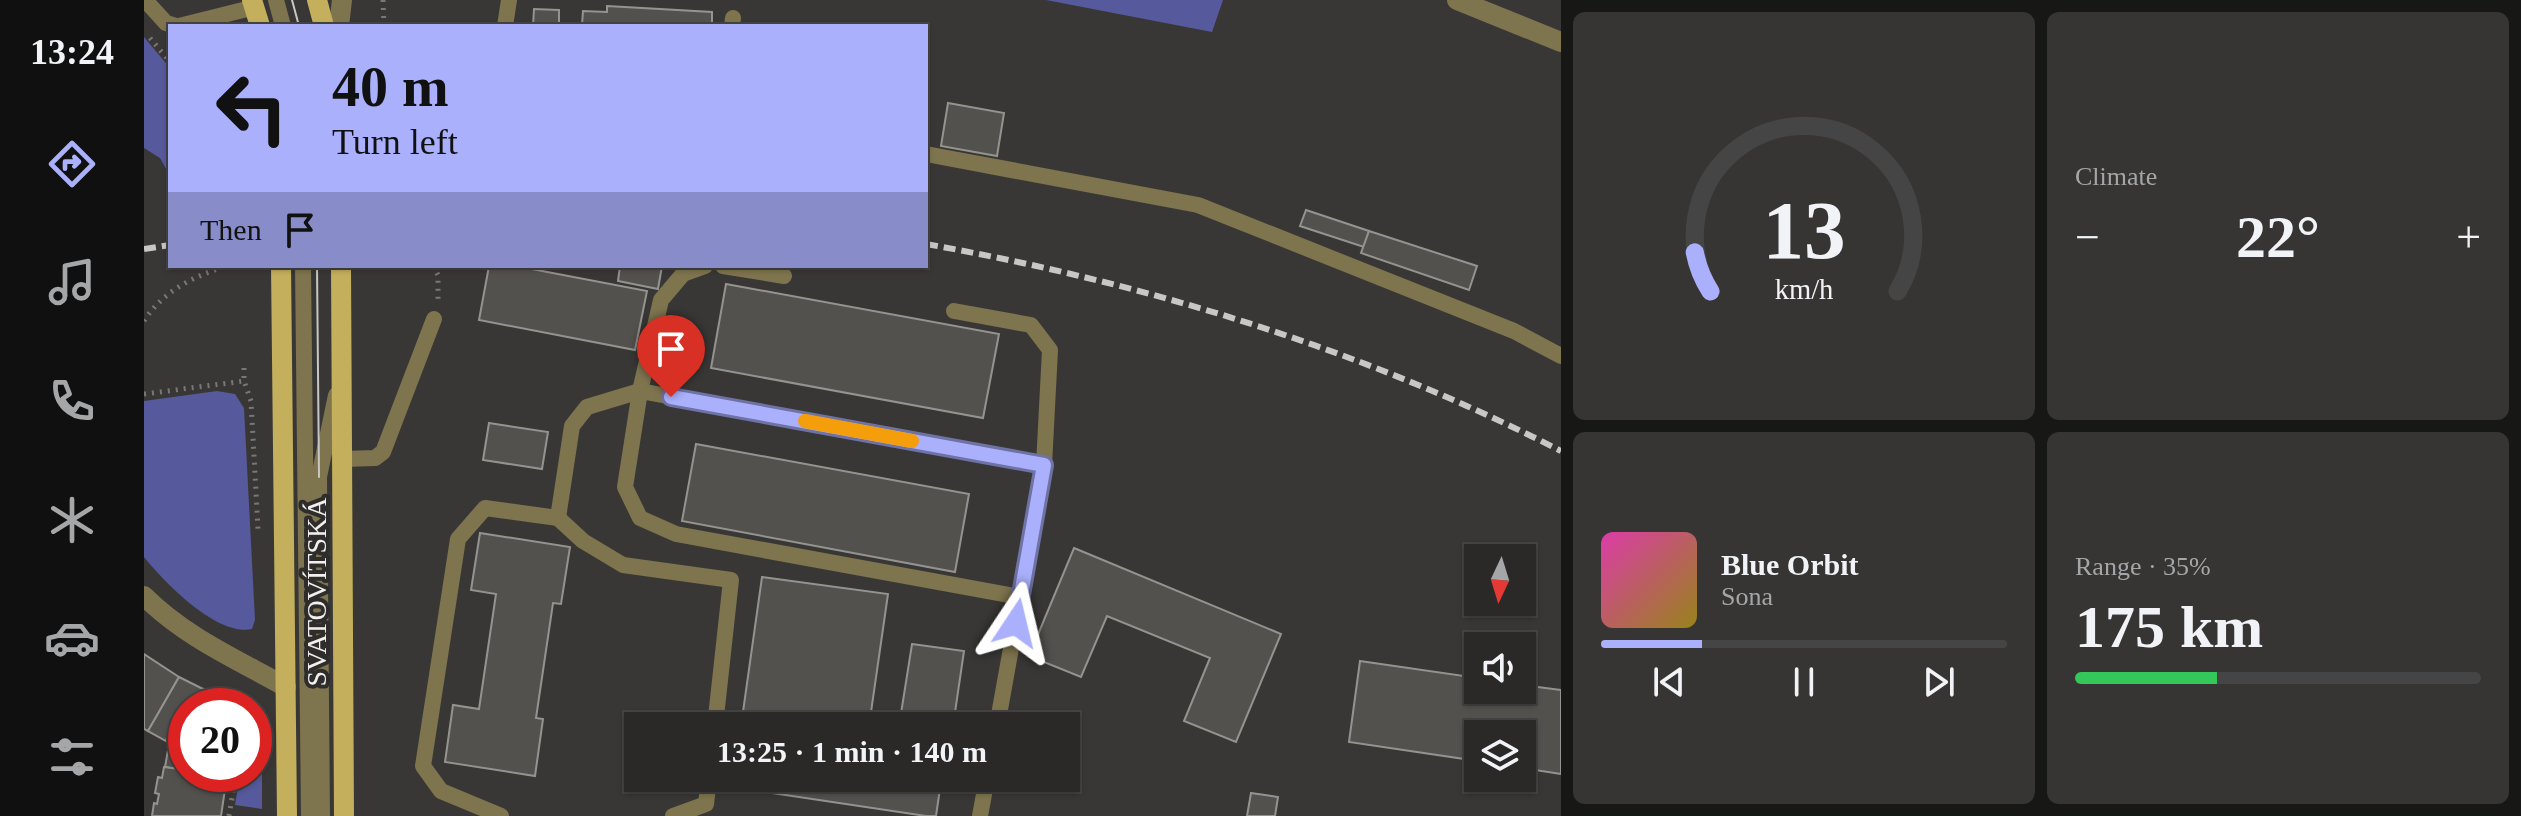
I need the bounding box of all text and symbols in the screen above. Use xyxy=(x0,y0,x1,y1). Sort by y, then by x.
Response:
text: 13:24 xyxy=(30,32,114,72)
icon: left xyxy=(200,56,304,160)
text: 40 m xyxy=(332,56,449,118)
text: Turn left xyxy=(332,122,458,162)
icon: directions xyxy=(44,136,100,192)
text: Climate xyxy=(2075,162,2157,191)
text: 13 xyxy=(1762,184,1846,276)
text: 22° xyxy=(2236,204,2320,270)
icon: arrive xyxy=(278,208,322,252)
text: Then xyxy=(200,213,262,246)
text: − xyxy=(2075,213,2100,262)
text: + xyxy=(2456,213,2481,262)
icon: music xyxy=(44,254,100,310)
text: km/h xyxy=(1775,274,1833,305)
pin xyxy=(637,315,705,397)
icon: arrive xyxy=(649,327,693,371)
icon: phone xyxy=(44,373,100,429)
icon: climate xyxy=(44,492,100,548)
street label: SVATOVÍTSKÁ xyxy=(301,497,332,686)
north arrow xyxy=(1464,544,1536,616)
map controls xyxy=(1464,544,1536,792)
text: Blue Orbit xyxy=(1721,548,1859,581)
text: Range · 35% xyxy=(2075,552,2211,581)
position arrow xyxy=(974,581,1058,665)
text: Sona xyxy=(1721,582,1773,611)
text: 175 km xyxy=(2075,594,2263,660)
icon: car xyxy=(44,610,100,666)
button: sound xyxy=(1464,632,1536,704)
icon: previous xyxy=(1647,660,1691,704)
icon: pause xyxy=(1782,660,1826,704)
icon: next xyxy=(1917,660,1961,704)
speed limit sign: 20 xyxy=(168,688,272,792)
button: layers xyxy=(1464,720,1536,792)
icon: filters xyxy=(44,729,100,785)
text: 13:25 · 1 min · 140 m xyxy=(717,735,987,768)

